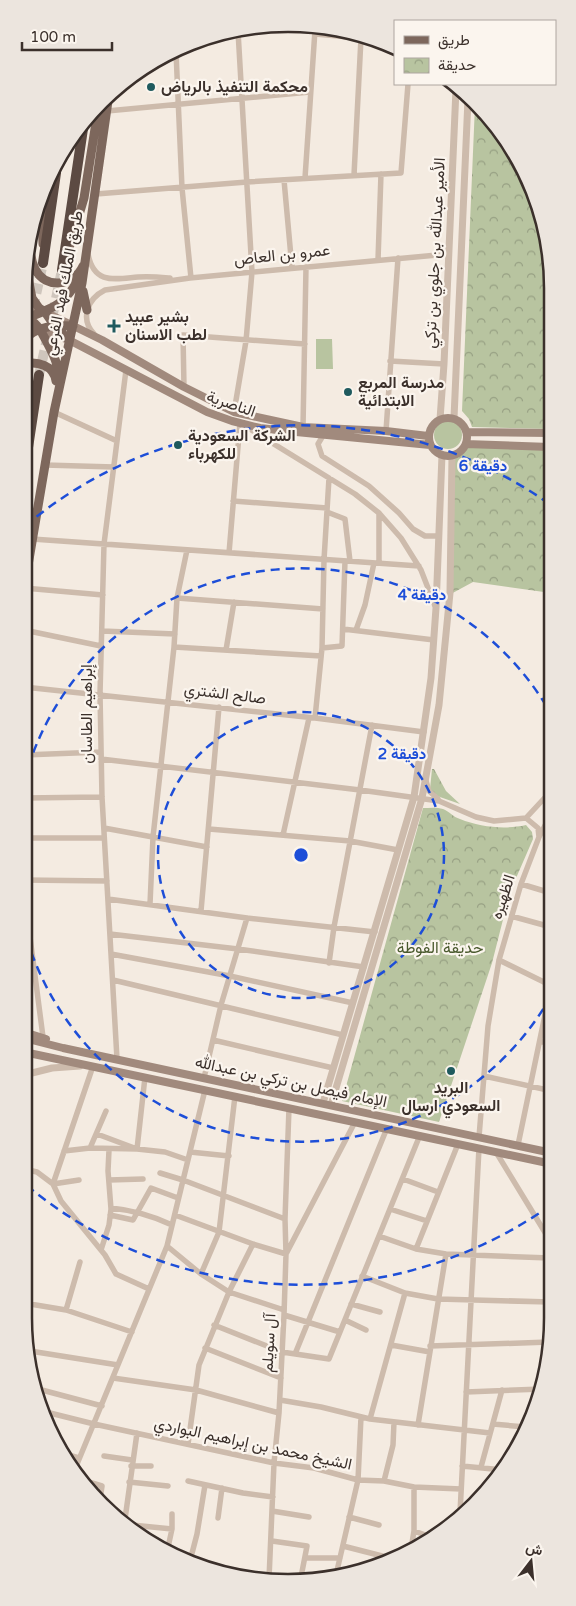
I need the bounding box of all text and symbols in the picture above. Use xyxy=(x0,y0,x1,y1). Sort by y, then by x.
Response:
scale bar xyxy=(22,20,112,52)
legend xyxy=(394,20,556,85)
text: 100 m xyxy=(30,28,76,46)
text: طريق xyxy=(438,31,470,50)
text: حديقة xyxy=(438,56,476,74)
place label: محكمة التنفيذ بالرياض xyxy=(161,77,308,97)
marker: محكمة التنفيذ بالرياض xyxy=(145,81,157,93)
street label: الأمير عبدالله بن جلوي بن تركي xyxy=(420,157,453,349)
street label: طريق الملك فهد الفرعي xyxy=(40,209,91,358)
street label: عمرو بن العاص xyxy=(233,240,331,270)
place label: بشير عبيد لطب الاسنان xyxy=(125,307,207,345)
marker: بشير عبيد لطب الاسنان xyxy=(107,319,121,333)
place label: مدرسة المربع الابتدائية xyxy=(358,373,444,411)
street label: الناصرية xyxy=(204,386,258,422)
marker: مدرسة المربع الابتدائية xyxy=(342,386,354,398)
place label: الشركة السعودية للكهرباء xyxy=(188,426,296,464)
marker: الشركة السعودية للكهرباء xyxy=(172,439,184,451)
text: 6 دقيقة xyxy=(459,457,507,475)
text: 4 دقيقة xyxy=(398,586,446,604)
street label: إبراهيم الطاسان xyxy=(77,664,97,764)
street label: صالح الشتري xyxy=(183,679,267,712)
text: 2 دقيقة xyxy=(378,745,426,763)
centre of rings xyxy=(292,846,310,864)
street label: الظهيره xyxy=(486,872,520,922)
park label: حديقة الفوطة xyxy=(397,938,484,958)
street label: الإمام فيصل بن تركي بن عبدالله xyxy=(193,1052,389,1115)
marker: البريد السعودي ارسال xyxy=(445,1065,457,1077)
place label: البريد السعودي ارسال xyxy=(401,1078,501,1119)
street label: آل سويلم xyxy=(257,1312,281,1373)
street label: الشيخ محمد بن إبراهيم البواردي xyxy=(152,1413,354,1478)
north arrow xyxy=(506,1536,556,1586)
text: ش xyxy=(524,1538,545,1560)

